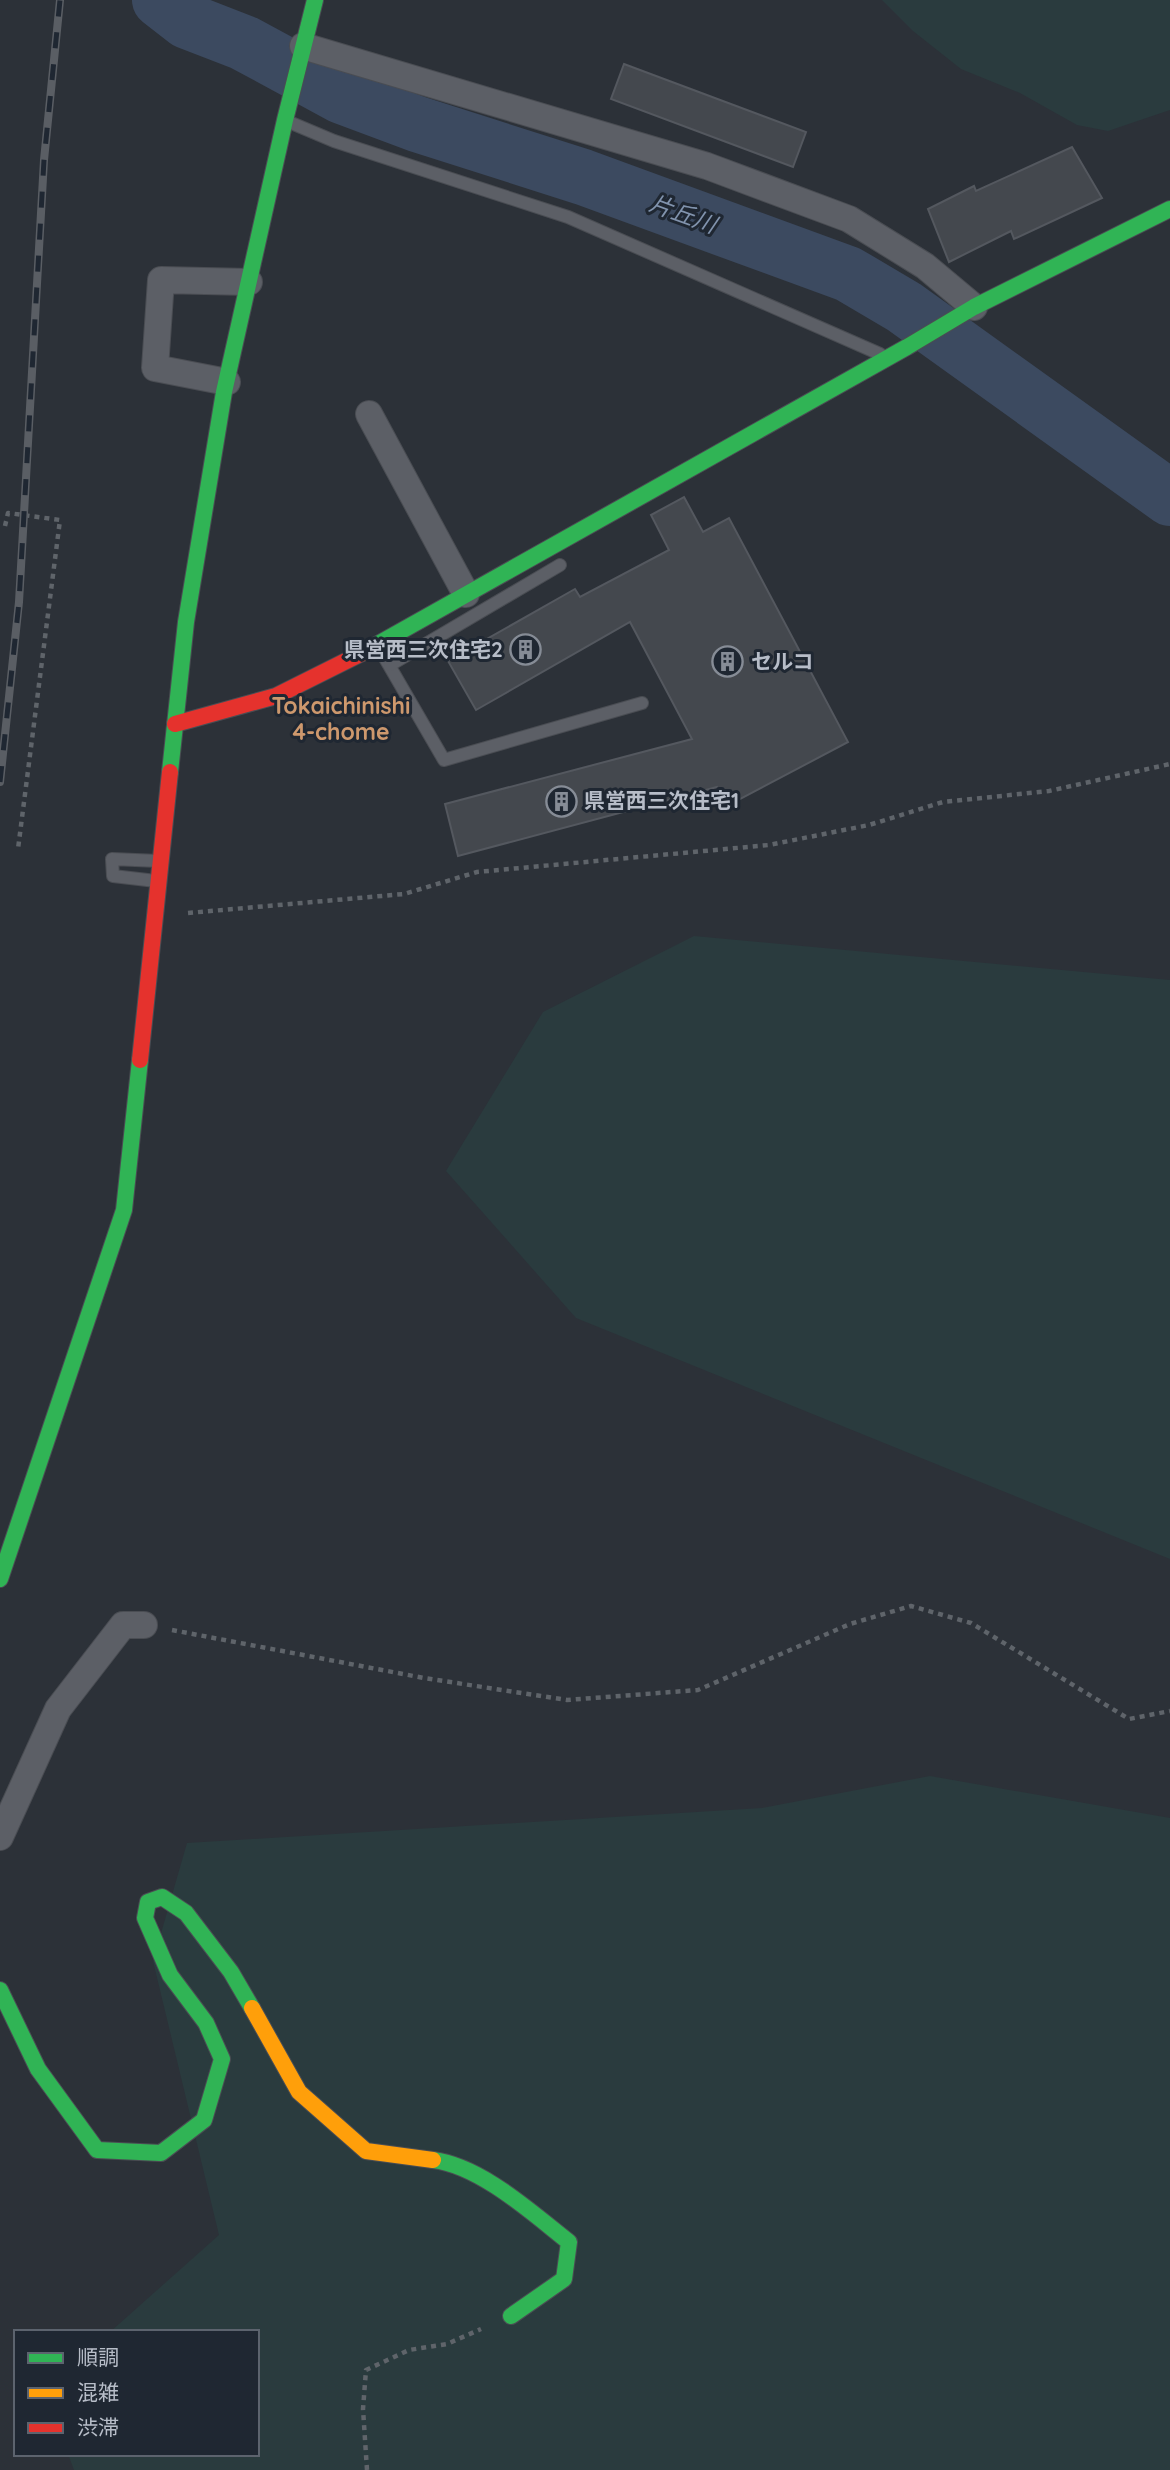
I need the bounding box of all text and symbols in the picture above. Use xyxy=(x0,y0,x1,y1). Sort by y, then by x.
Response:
water label: 片丘川 xyxy=(646,188,723,240)
building icon: 県営西三次住宅2 xyxy=(509,633,543,667)
place label: 県営西三次住宅2 xyxy=(344,636,503,662)
building icon: セルコ xyxy=(711,645,745,679)
place label: セルコ xyxy=(751,648,814,674)
district label: Tokaichinishi 4-chome xyxy=(272,691,410,746)
building icon: 県営西三次住宅1 xyxy=(544,784,578,818)
place label: 県営西三次住宅1 xyxy=(584,787,739,813)
legend xyxy=(14,2330,259,2456)
text: 順調 xyxy=(77,2344,119,2370)
text: 混雑 xyxy=(77,2379,119,2405)
text: 渋滞 xyxy=(77,2414,119,2440)

